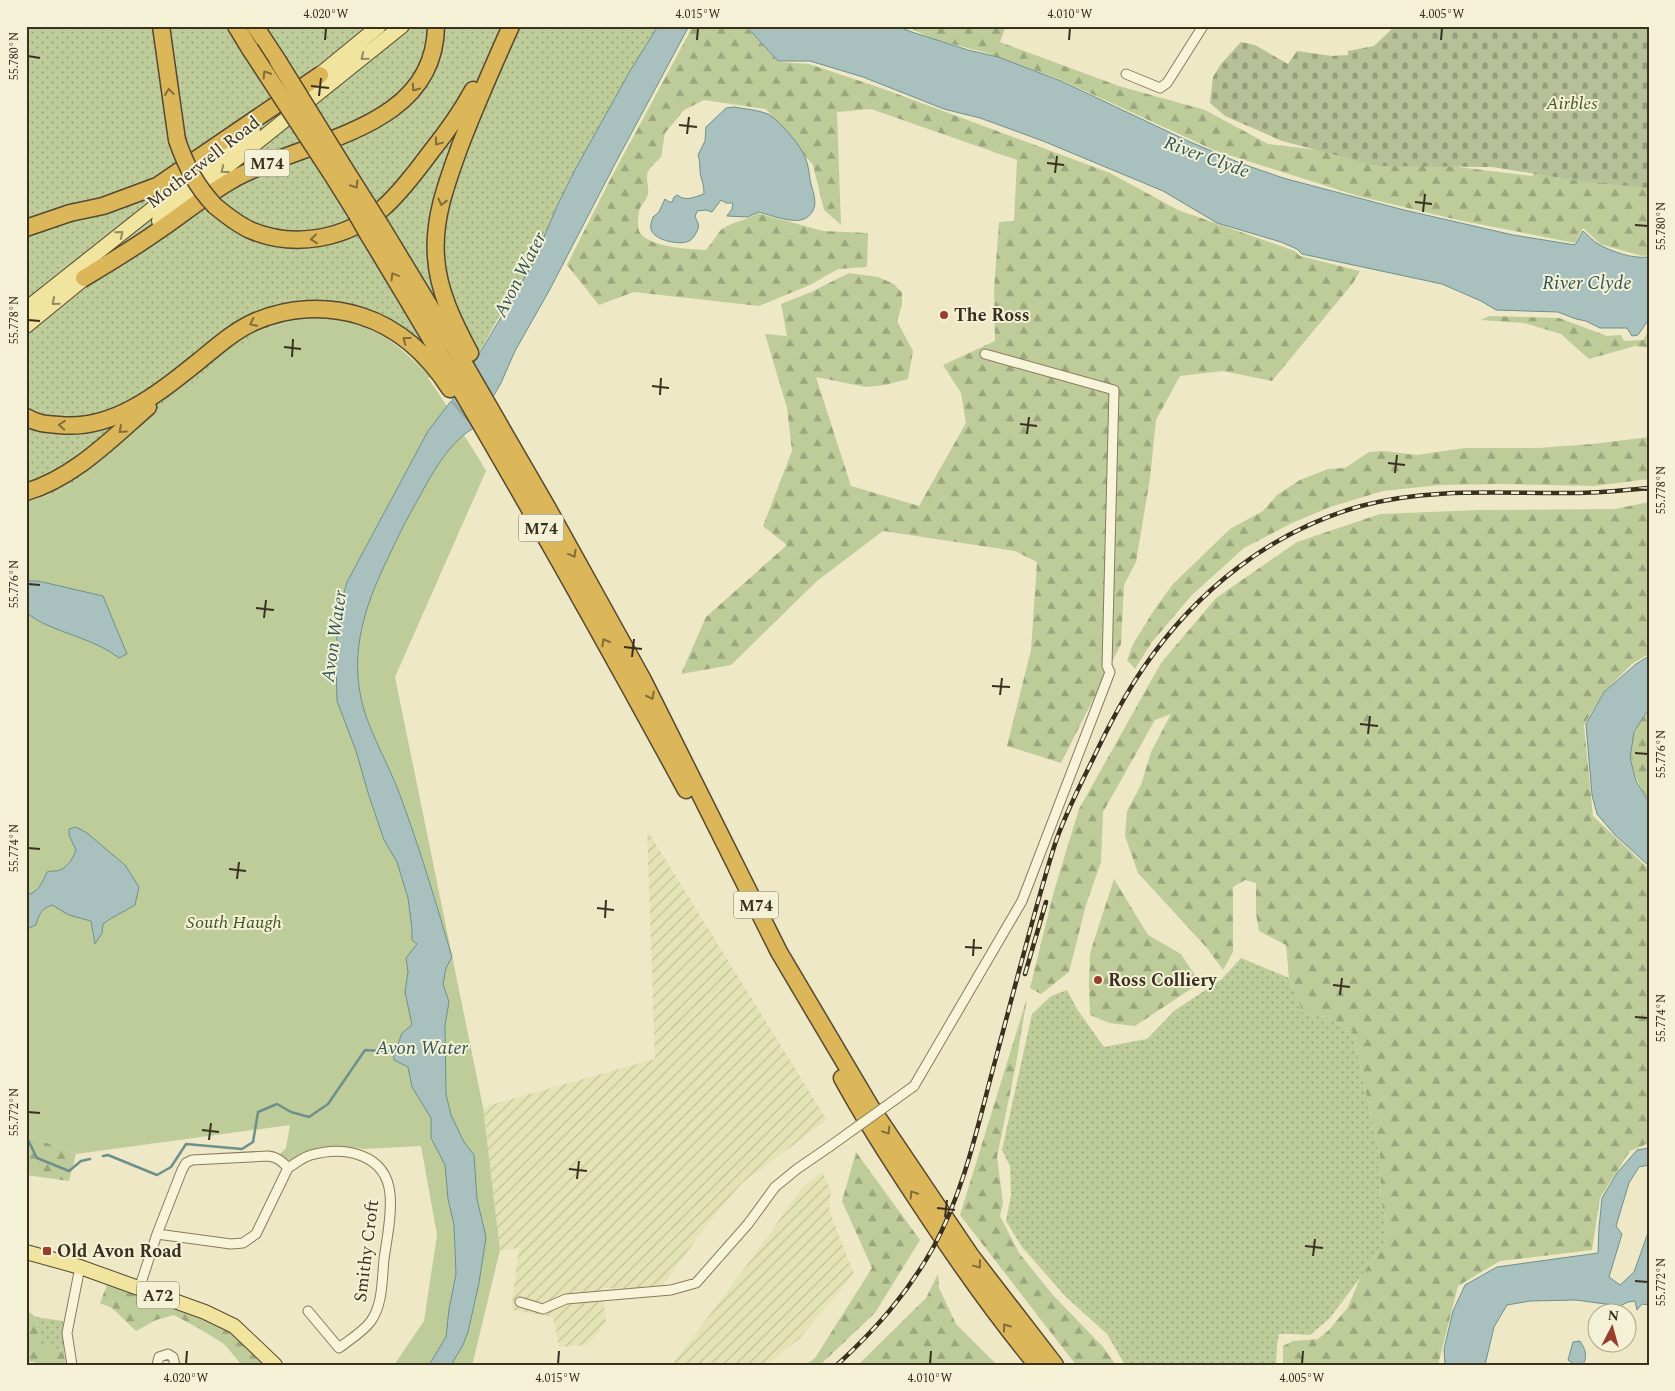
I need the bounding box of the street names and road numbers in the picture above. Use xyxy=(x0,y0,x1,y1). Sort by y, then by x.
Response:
street label: Motherwell Road xyxy=(141,109,266,215)
road number: M74 xyxy=(244,150,290,177)
road number: M74 xyxy=(518,514,564,542)
road number: M74 xyxy=(734,892,778,918)
street label: Smithy Croft xyxy=(347,1198,386,1304)
road number: A72 xyxy=(137,1282,179,1308)

